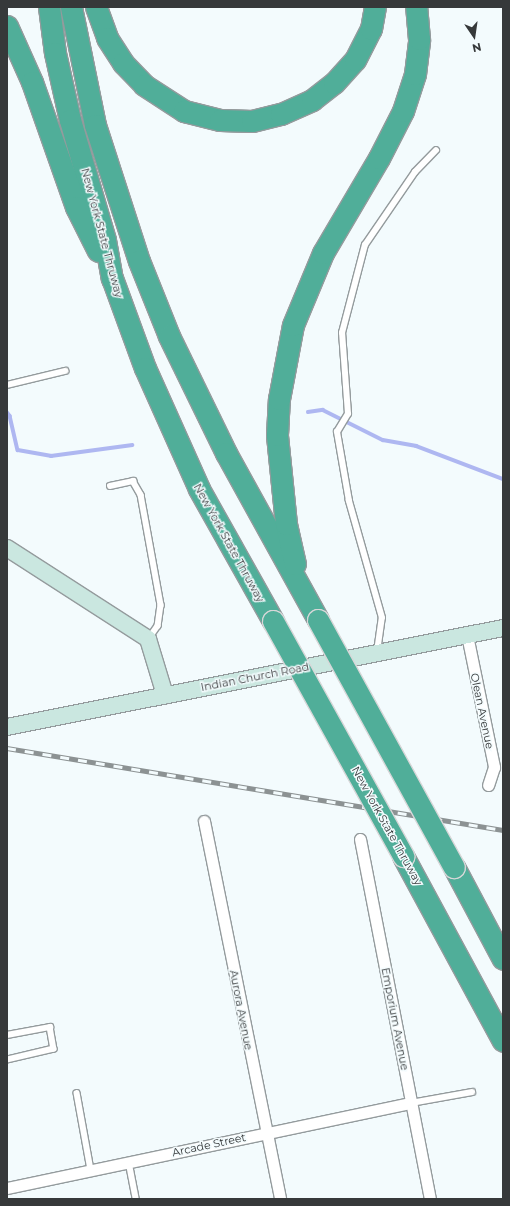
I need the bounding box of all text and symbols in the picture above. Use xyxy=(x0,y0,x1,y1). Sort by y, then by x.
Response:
north arrow xyxy=(454,16,494,56)
text: N xyxy=(471,40,483,56)
street label: New York State Thruway xyxy=(78,167,126,299)
street label: New York State Thruway xyxy=(191,481,267,605)
street label: Indian Church Road xyxy=(200,660,310,694)
street label: Olean Avenue xyxy=(468,672,496,750)
street label: New York State Thruway xyxy=(349,764,425,888)
street label: Emporium Avenue xyxy=(379,967,411,1071)
street label: Aurora Avenue xyxy=(227,969,255,1051)
street label: Arcade Street xyxy=(171,1131,247,1159)

